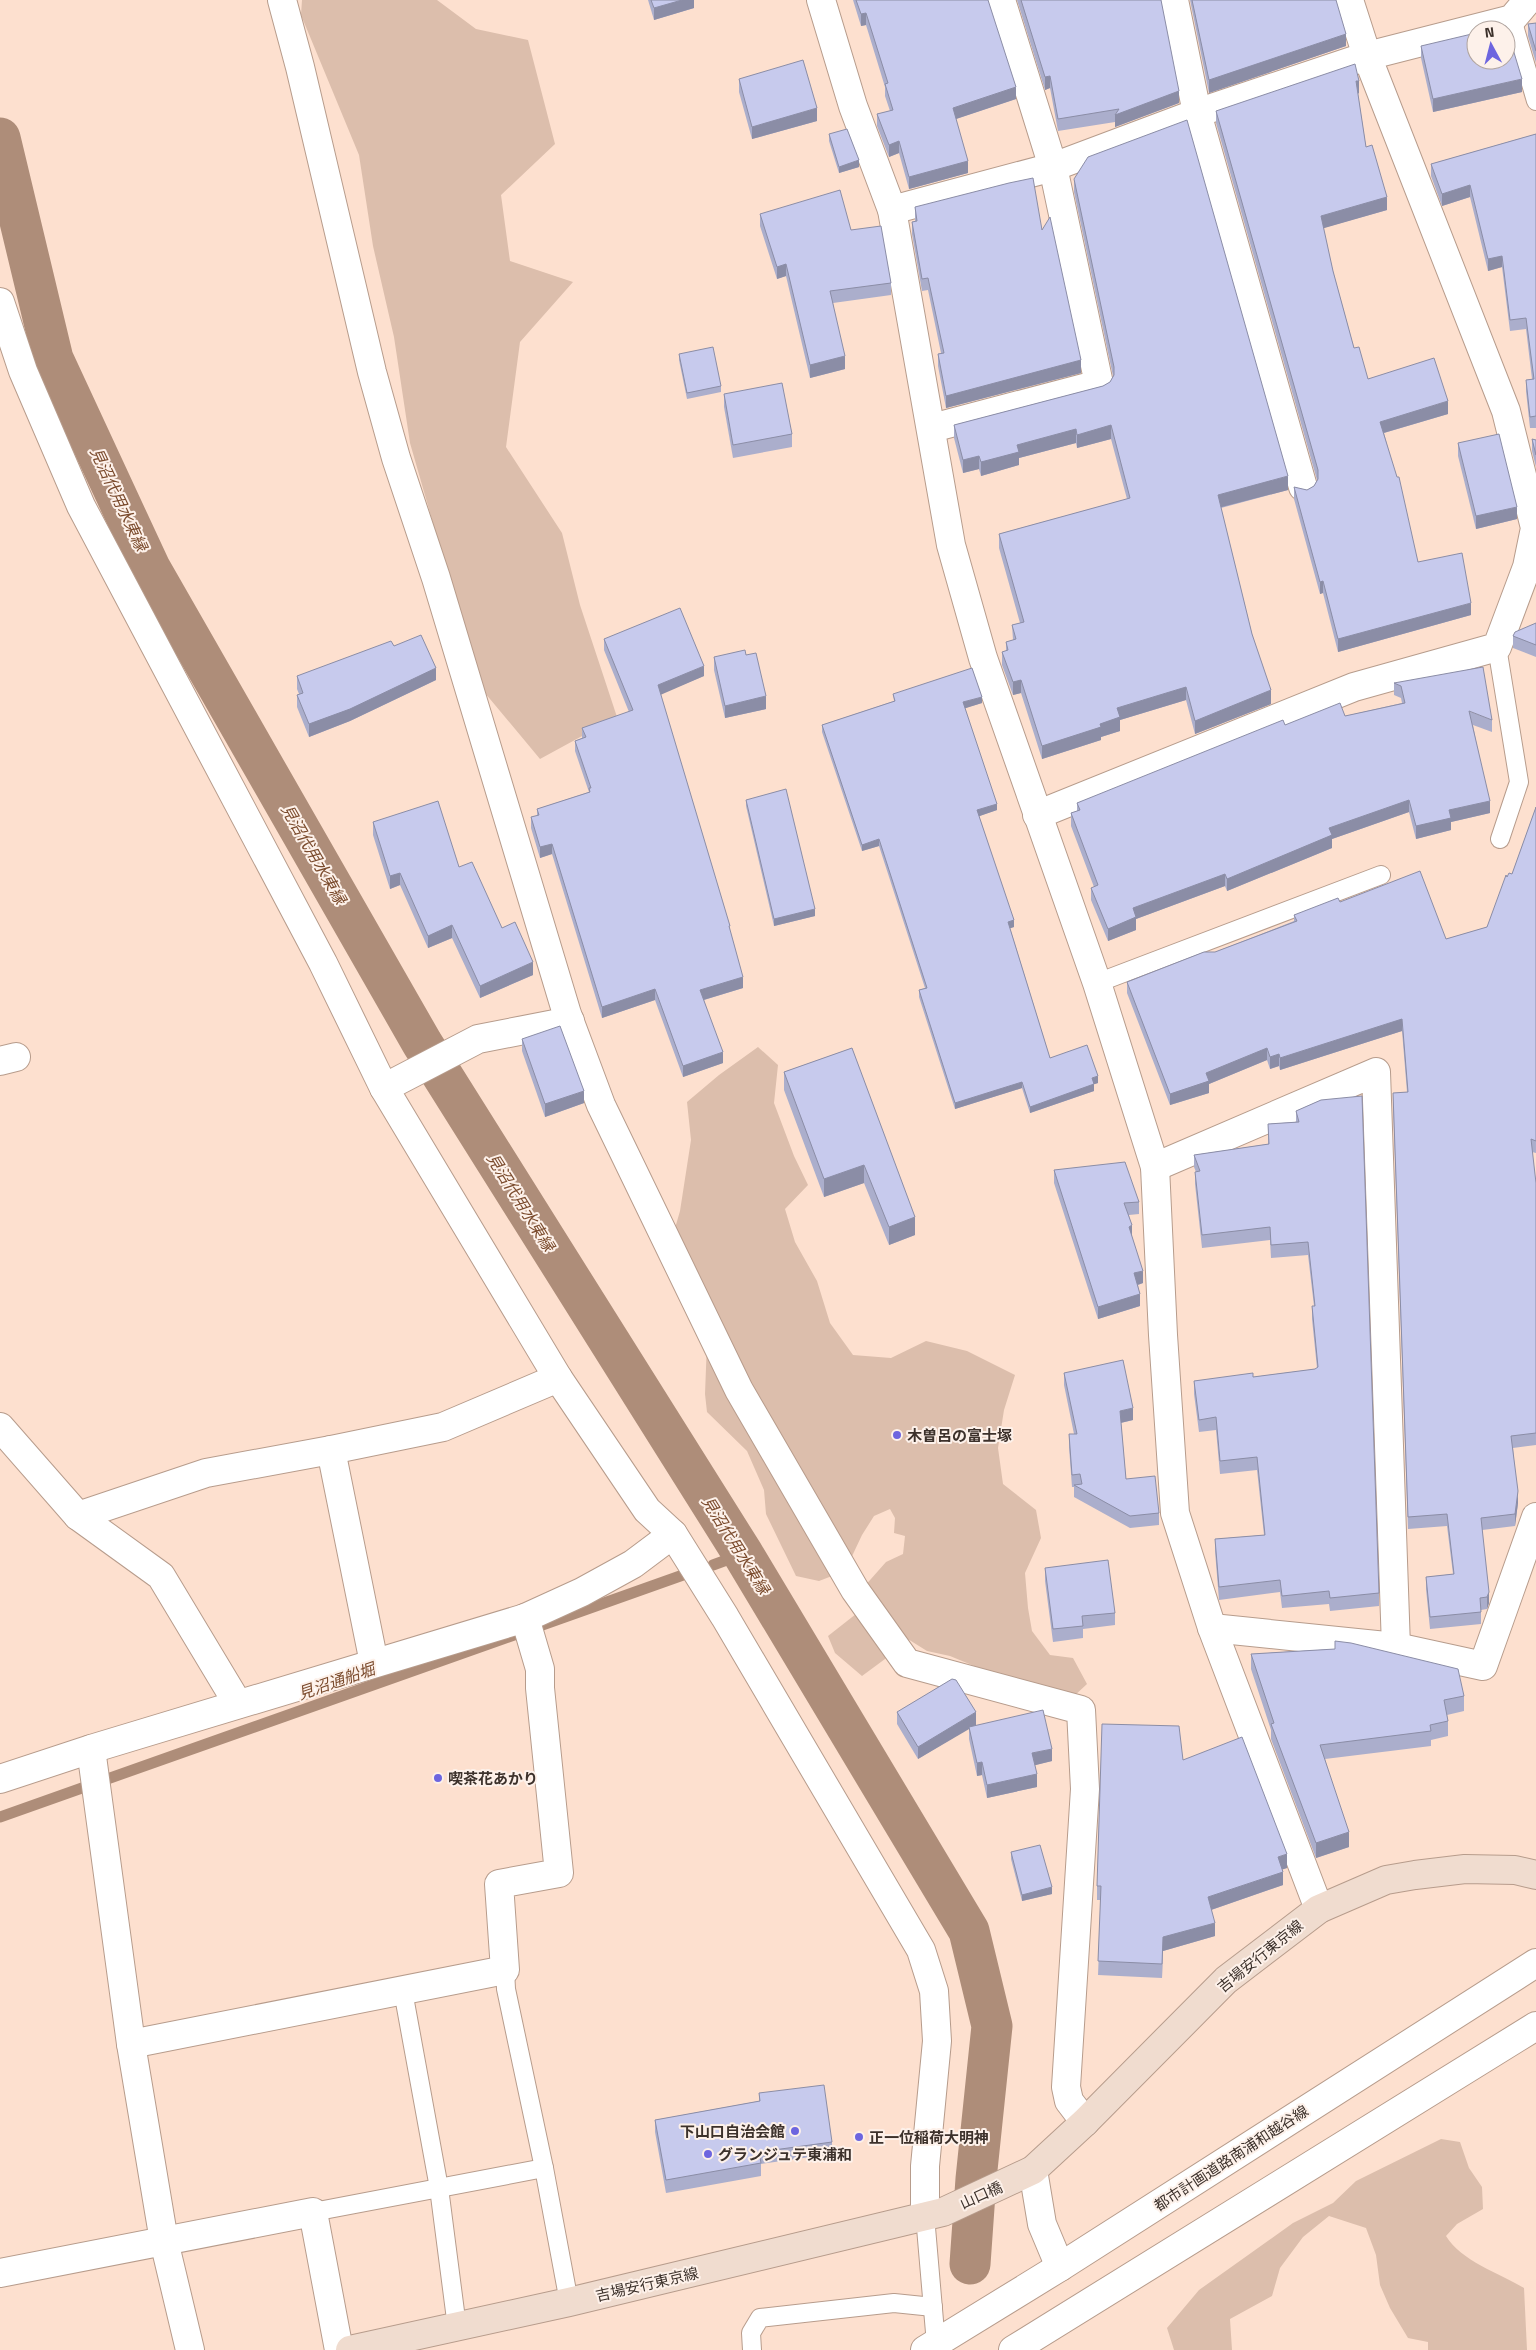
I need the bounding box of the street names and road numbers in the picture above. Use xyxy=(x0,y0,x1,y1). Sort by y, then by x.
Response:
street label: 吉場安行東京線 xyxy=(1212,1914,1308,1998)
street label: 都市計画道路南浦和越谷線 xyxy=(1149,2099,1313,2217)
street label: 山口橋 xyxy=(956,2175,1006,2215)
street label: 吉場安行東京線 xyxy=(593,2261,701,2307)

